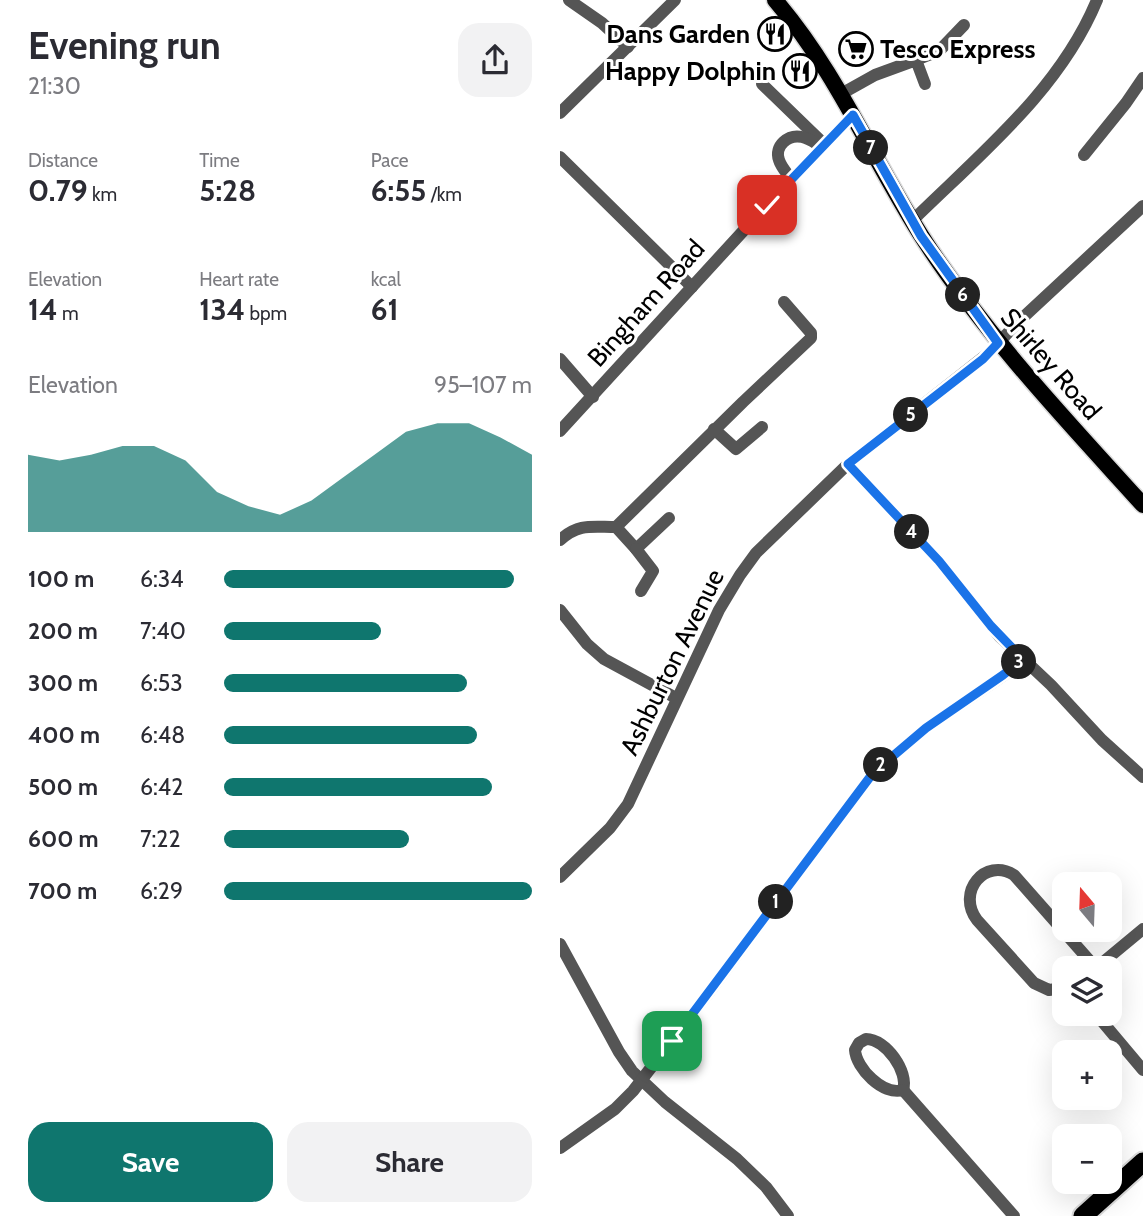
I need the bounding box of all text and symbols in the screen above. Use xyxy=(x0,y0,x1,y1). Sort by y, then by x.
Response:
restaurant icon: Dans Garden xyxy=(756,15,794,53)
place label: Dans Garden xyxy=(606,18,750,50)
text: Evening run xyxy=(28,22,221,69)
button: share xyxy=(458,23,532,97)
supermarket icon: Tesco Express xyxy=(837,30,875,68)
place label: Tesco Express xyxy=(880,33,1035,65)
restaurant icon: Happy Dolphin xyxy=(781,52,819,90)
place label: Happy Dolphin xyxy=(605,55,776,87)
text: 21:30 xyxy=(28,72,81,100)
pin: 7 xyxy=(854,130,888,166)
text: 7 xyxy=(866,136,875,159)
text: Distance xyxy=(28,149,98,172)
text: Time xyxy=(199,149,240,172)
text: Pace xyxy=(371,149,409,172)
text: 0.79 xyxy=(28,172,88,209)
text: 5:28 xyxy=(199,172,256,209)
text: 6:55 xyxy=(371,172,426,209)
pin xyxy=(737,175,797,235)
text: km xyxy=(88,183,117,206)
text: /km xyxy=(426,183,462,206)
icon: check xyxy=(748,186,786,224)
street label: Bingham Road xyxy=(581,233,711,373)
text: Elevation xyxy=(28,268,102,291)
text: Heart rate xyxy=(199,268,279,291)
text: kcal xyxy=(371,268,401,291)
pin: 6 xyxy=(946,278,980,312)
text: 6 xyxy=(957,283,968,306)
text: 14 xyxy=(28,291,58,328)
text: 134 xyxy=(199,291,245,328)
text: 61 xyxy=(371,291,399,328)
text: m xyxy=(58,302,79,325)
text: bpm xyxy=(245,302,287,325)
street label: Shirley Road xyxy=(994,302,1108,426)
text: Elevation xyxy=(28,371,118,399)
text: 95–107 m xyxy=(434,371,532,399)
pin: 5 xyxy=(894,398,928,432)
text: 5 xyxy=(905,403,916,426)
pin: 4 xyxy=(894,514,930,550)
text: 4 xyxy=(906,520,917,543)
street label: Ashburton Avenue xyxy=(613,564,731,760)
text: 100 m xyxy=(28,565,94,593)
text: 6:34 xyxy=(140,565,184,593)
text: 200 m xyxy=(28,617,98,645)
text: 7:40 xyxy=(140,617,186,645)
pin: 3 xyxy=(1002,644,1036,680)
text: 3 xyxy=(1013,650,1024,673)
text: 300 m xyxy=(28,669,98,697)
text: 6:53 xyxy=(140,669,183,697)
text: 400 m xyxy=(28,721,100,749)
text: 6:48 xyxy=(140,721,185,749)
pin: 2 xyxy=(864,748,898,782)
text: 2 xyxy=(875,753,886,776)
text: 500 m xyxy=(28,773,98,801)
text: 6:42 xyxy=(140,773,183,801)
text: 600 m xyxy=(28,825,99,853)
text: 7:22 xyxy=(140,825,180,853)
north arrow xyxy=(1052,872,1122,942)
map controls xyxy=(1052,872,1122,1194)
text: 700 m xyxy=(28,877,97,905)
text: 6:29 xyxy=(140,877,183,905)
pin: 1 xyxy=(758,884,794,920)
text: 1 xyxy=(772,890,779,913)
button: layers xyxy=(1052,956,1122,1026)
pin xyxy=(642,1011,702,1071)
icon: arrive xyxy=(653,1022,691,1060)
button: + xyxy=(1052,1040,1122,1110)
button: Save xyxy=(28,1122,273,1202)
button: Share xyxy=(287,1122,532,1202)
button: − xyxy=(1052,1124,1122,1194)

